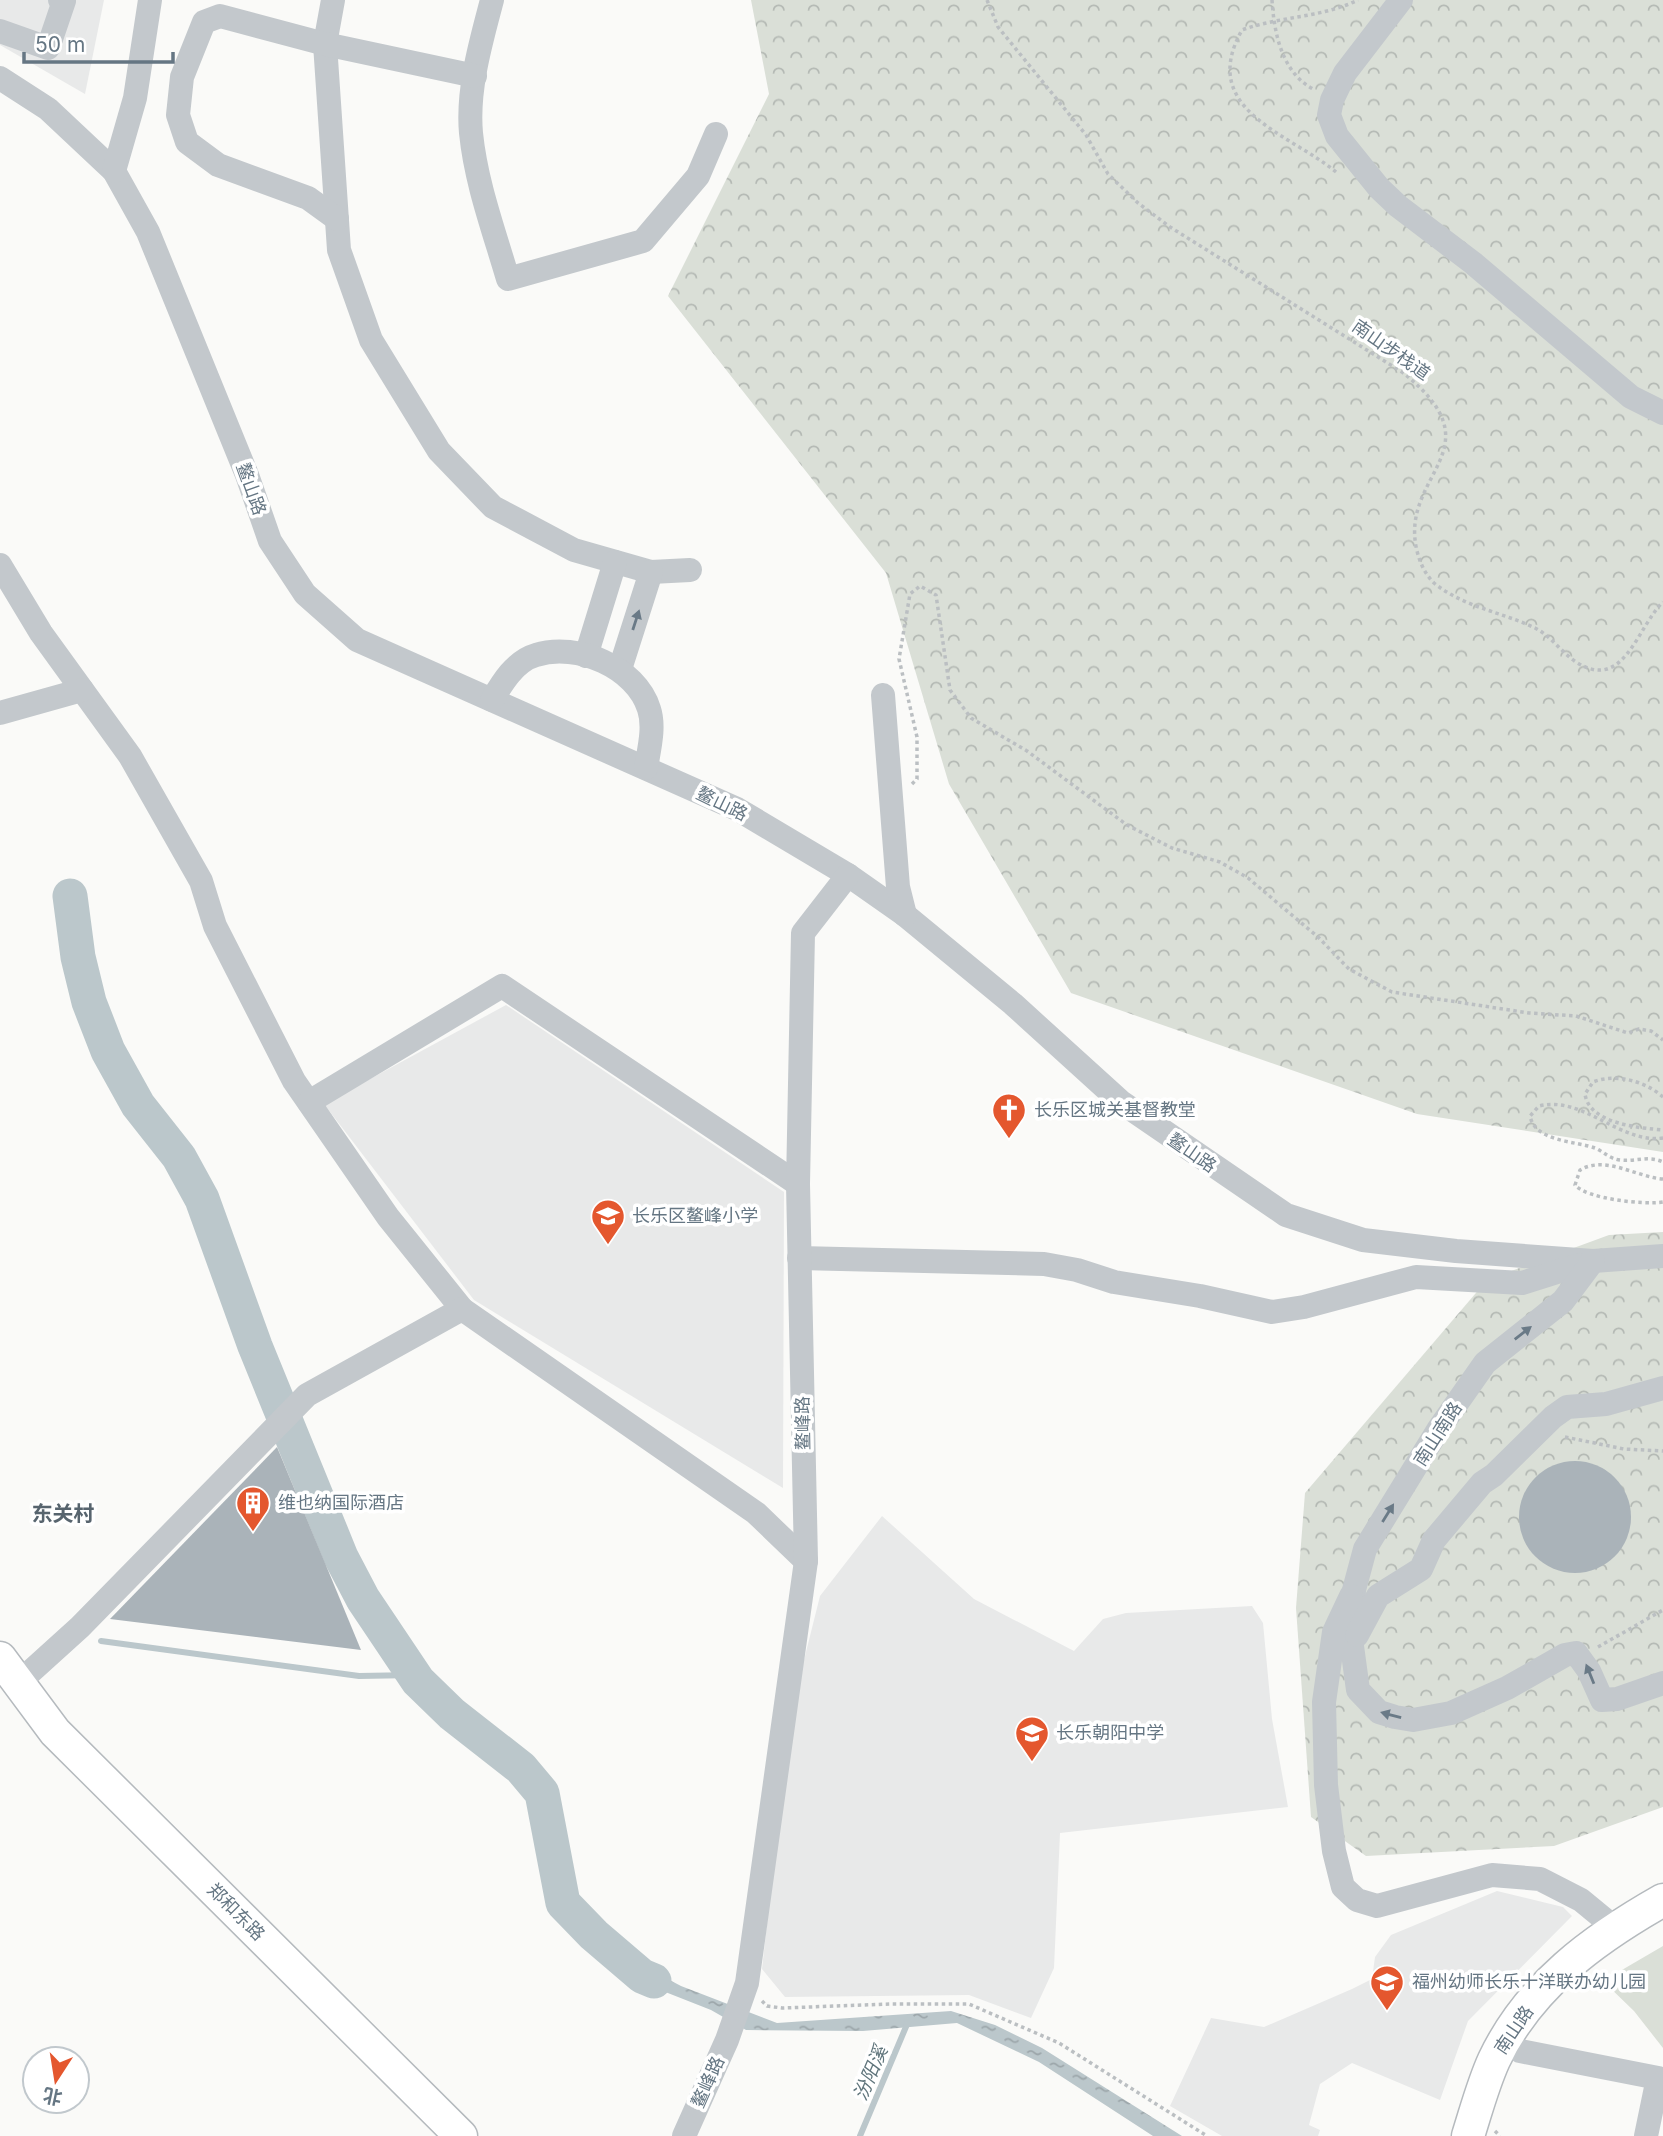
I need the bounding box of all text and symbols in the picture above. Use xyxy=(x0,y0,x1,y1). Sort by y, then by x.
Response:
scale bar xyxy=(24,21,173,65)
text: 50 m xyxy=(35,32,85,57)
street label: 南山步栈道 xyxy=(1348,315,1434,384)
street label: 鳌山路 xyxy=(232,460,271,518)
one-way arrow xyxy=(631,610,641,631)
street label: 鳌山路 xyxy=(693,782,751,825)
church icon: 长乐区城关基督教堂 xyxy=(990,1091,1028,1140)
place label: 长乐区城关基督教堂 xyxy=(1034,1099,1196,1120)
street label: 鳌山路 xyxy=(1164,1129,1220,1177)
school or university icon: 长乐区鳌峰小学 xyxy=(589,1197,627,1246)
place label: 长乐区鳌峰小学 xyxy=(632,1205,758,1226)
one-way arrow xyxy=(1514,1326,1531,1341)
street label: 鳌峰路 xyxy=(792,1396,813,1450)
street label: 南山南路 xyxy=(1409,1398,1466,1470)
building icon: 维也纳国际酒店 xyxy=(234,1484,272,1533)
place label: 维也纳国际酒店 xyxy=(278,1492,404,1513)
district label: 东关村 xyxy=(32,1501,95,1526)
one-way arrow xyxy=(1381,1504,1394,1523)
one-way arrow xyxy=(1584,1664,1595,1685)
one-way arrow xyxy=(1380,1709,1402,1720)
school or university icon: 长乐朝阳中学 xyxy=(1013,1714,1051,1763)
place label: 长乐朝阳中学 xyxy=(1056,1722,1164,1743)
street label: 郑和东路 xyxy=(203,1879,269,1945)
school or university icon: 福州幼师长乐十洋联办幼儿园 xyxy=(1368,1963,1406,2012)
place label: 福州幼师长乐十洋联办幼儿园 xyxy=(1412,1971,1646,1992)
street label: 南山路 xyxy=(1490,2001,1537,2058)
water label: 汾阳溪 xyxy=(849,2041,893,2104)
north arrow xyxy=(21,2045,91,2115)
street label: 鳌峰路 xyxy=(687,2053,728,2111)
text: 北 xyxy=(41,2083,64,2109)

